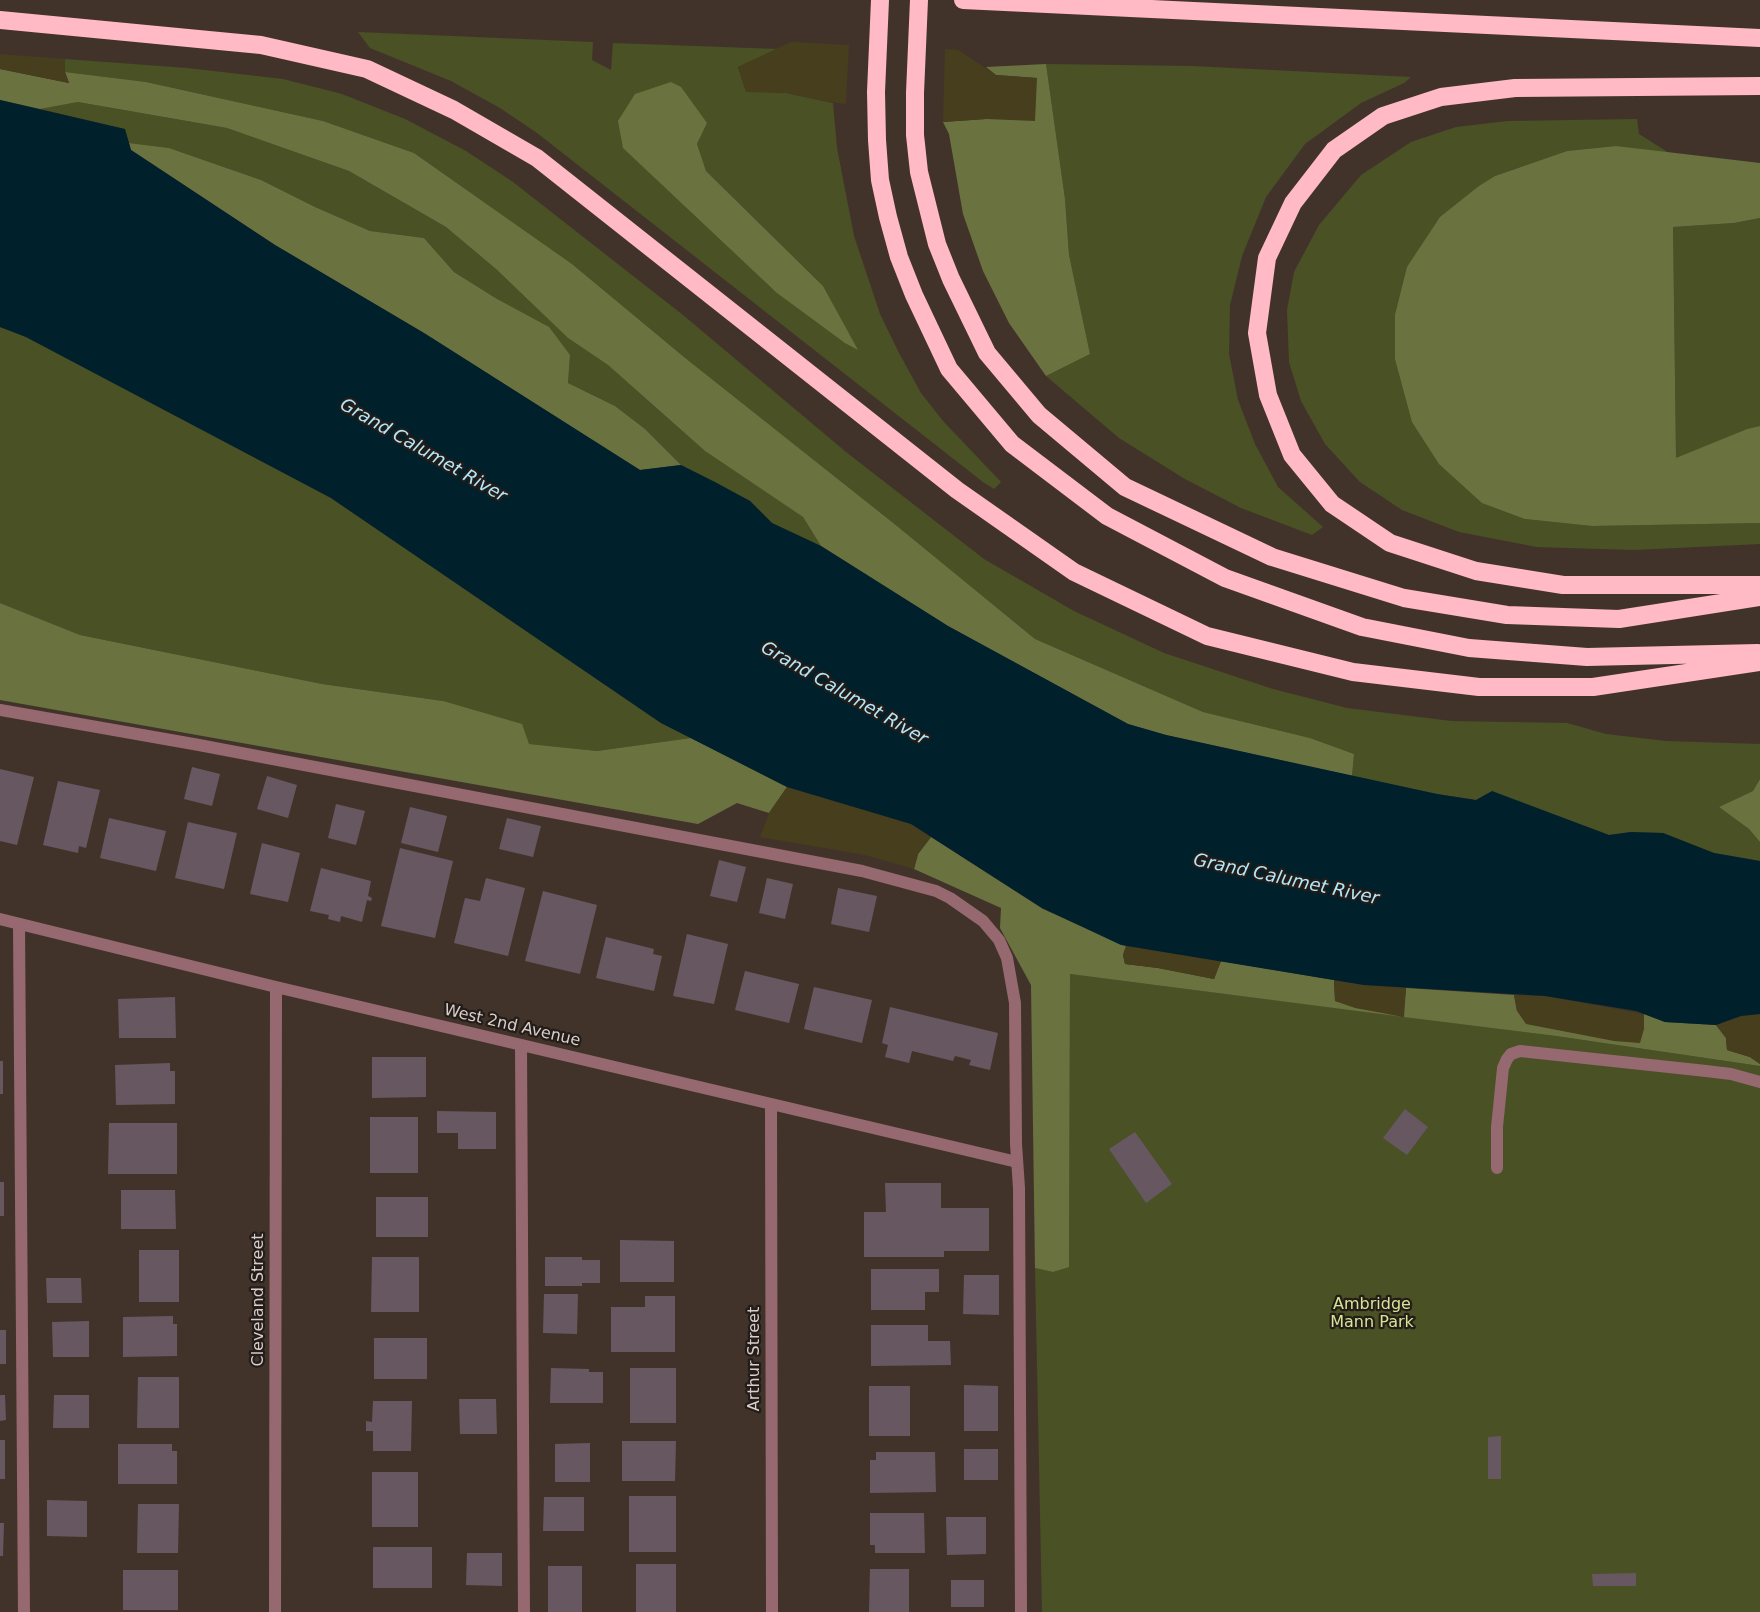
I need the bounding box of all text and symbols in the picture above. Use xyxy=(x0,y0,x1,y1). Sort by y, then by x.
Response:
water label: Grand Calumet River xyxy=(336,394,510,508)
water label: Grand Calumet River xyxy=(757,637,931,751)
water label: Grand Calumet River xyxy=(1191,850,1381,910)
street label: West 2nd Avenue xyxy=(442,1001,582,1051)
street label: Cleveland Street xyxy=(249,1233,269,1367)
park label: Ambridge Mann Park xyxy=(1330,1295,1414,1333)
street label: Arthur Street xyxy=(745,1307,765,1411)

